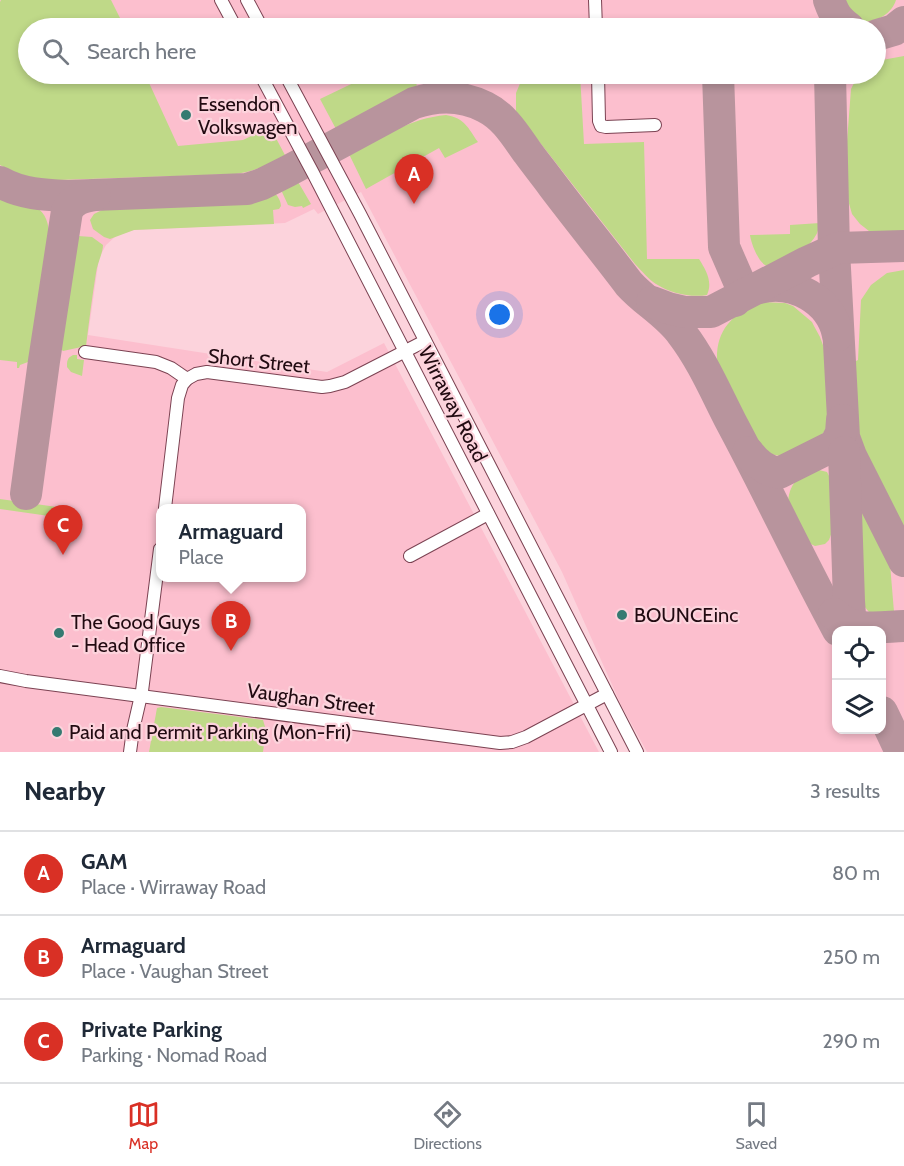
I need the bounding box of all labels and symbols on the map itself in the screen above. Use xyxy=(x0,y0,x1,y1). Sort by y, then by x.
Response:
place label: Essendon Volkswagen xyxy=(198,92,297,139)
marker: Essendon Volkswagen xyxy=(179,108,193,122)
pin: A xyxy=(394,154,434,204)
your location xyxy=(485,300,514,329)
street label: Wirraway Road xyxy=(414,342,492,466)
street label: Short Street xyxy=(207,344,311,378)
pin: C xyxy=(44,506,82,555)
pin: B xyxy=(212,602,250,651)
place label: BOUNCEinc xyxy=(634,603,738,627)
marker: BOUNCEinc xyxy=(615,608,629,622)
place label: The Good Guys - Head Office xyxy=(71,610,200,657)
marker: The Good Guys - Head Office xyxy=(52,626,66,640)
street label: Vaughan Street xyxy=(245,678,377,720)
place label: Paid and Permit Parking (Mon-Fri) xyxy=(69,720,352,744)
marker: Paid and Permit Parking (Mon-Fri) xyxy=(50,725,64,739)

